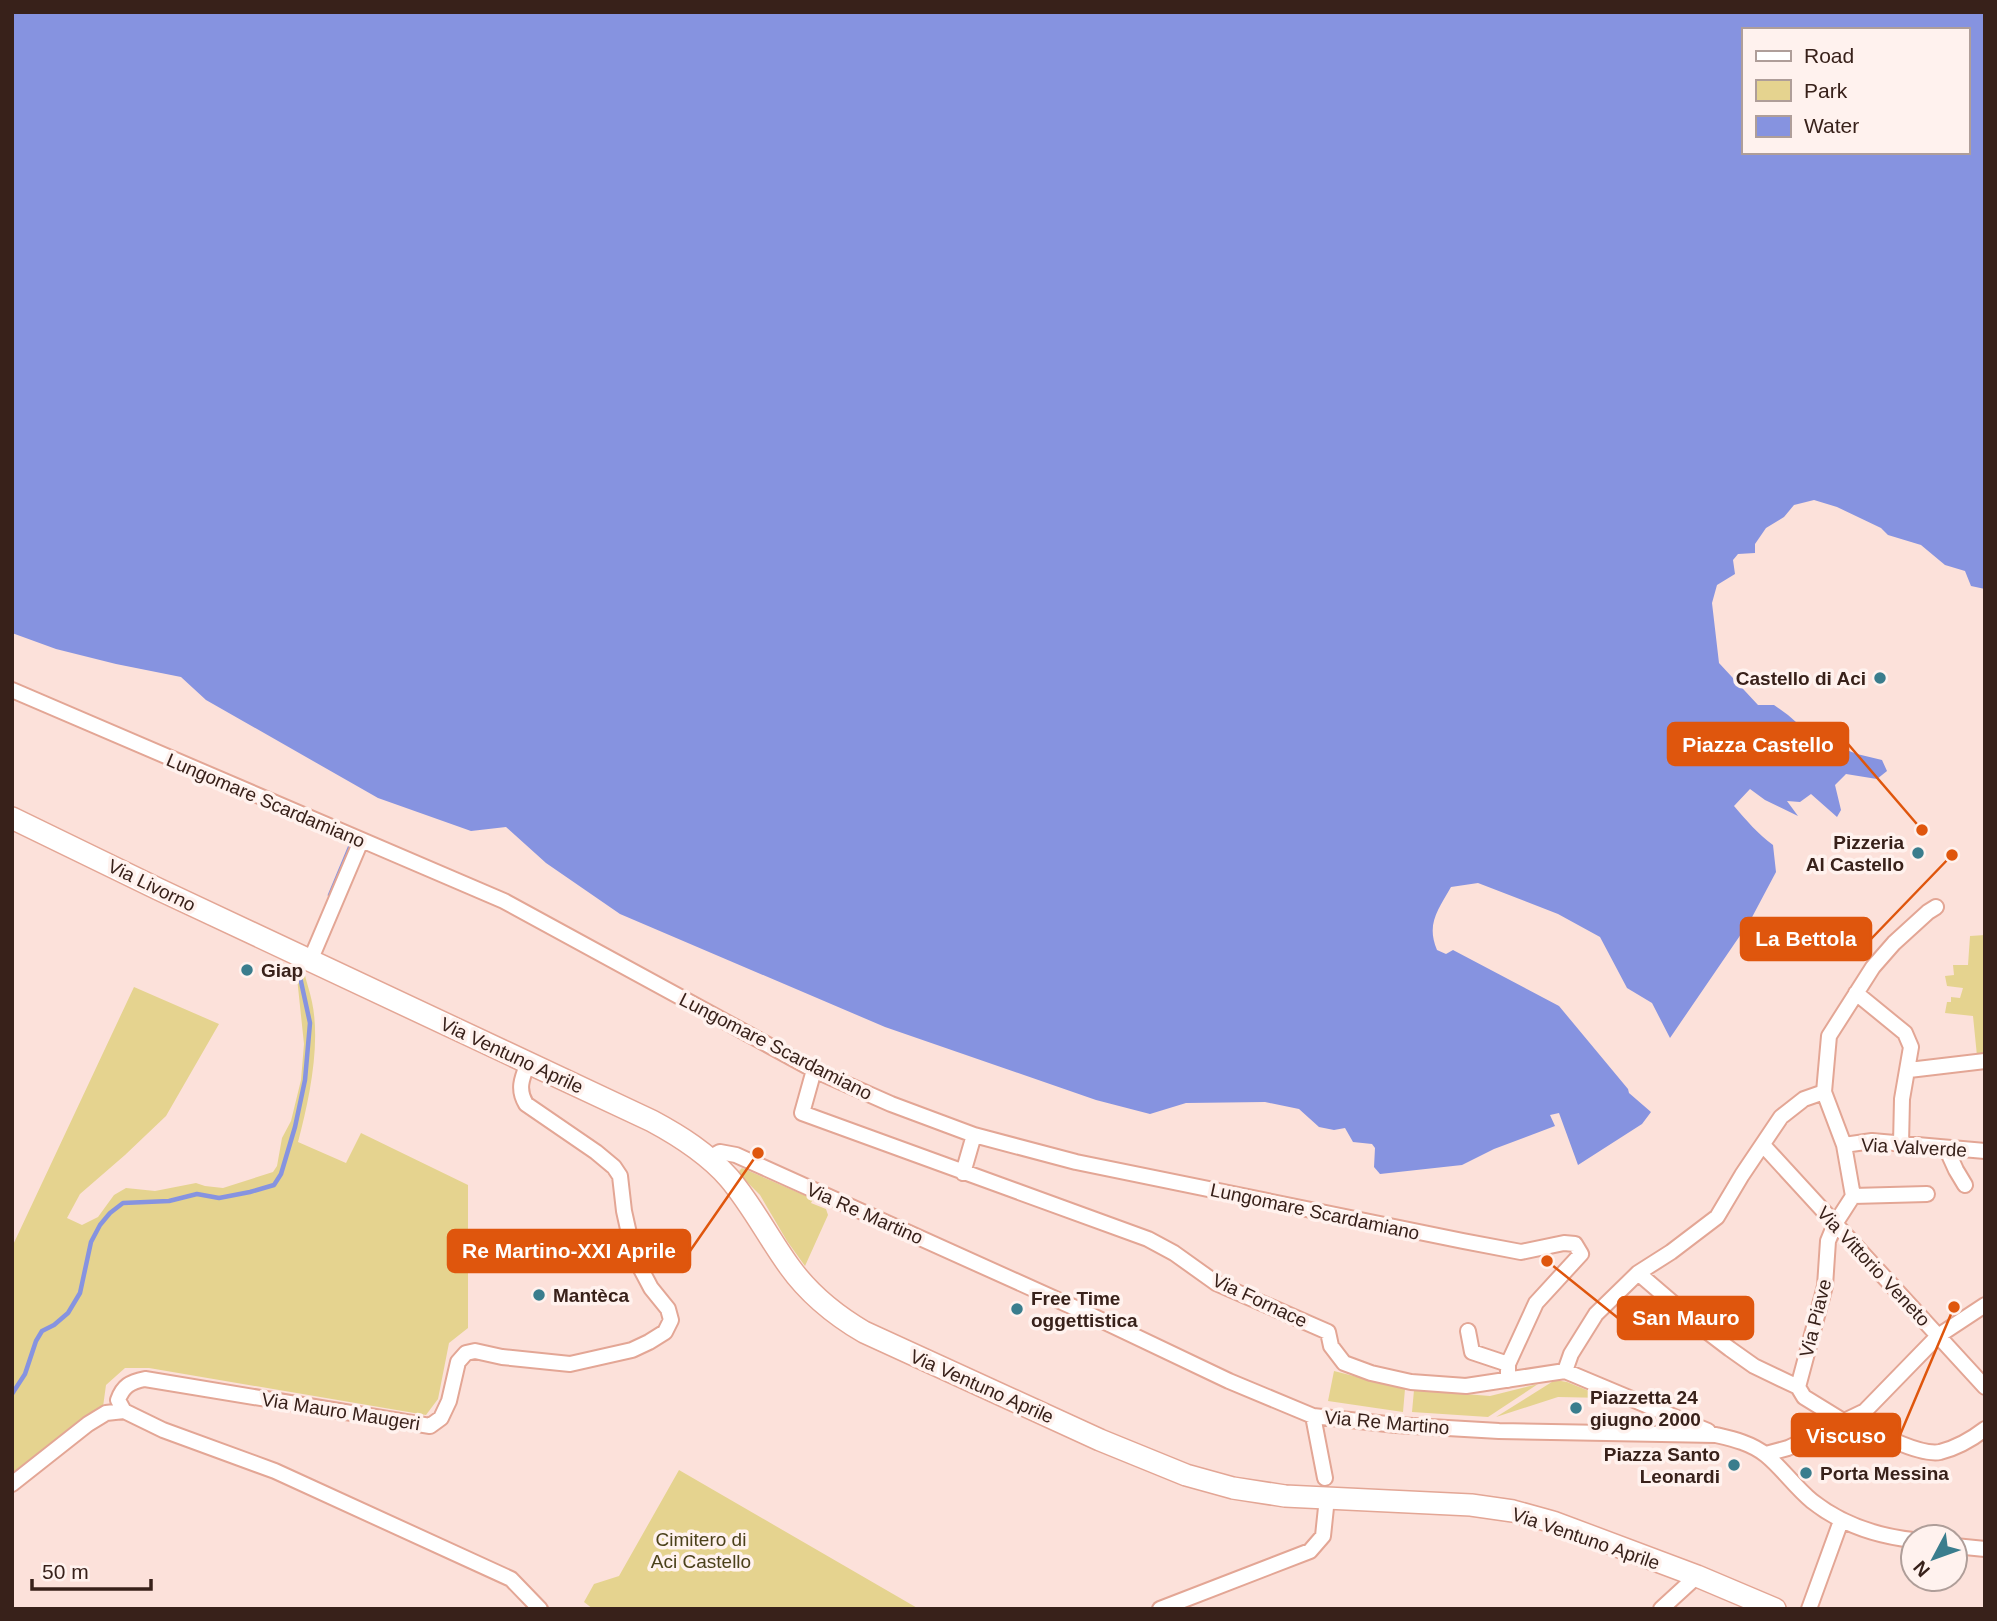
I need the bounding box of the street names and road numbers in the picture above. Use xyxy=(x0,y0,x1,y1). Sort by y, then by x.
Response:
street label: Lungomare Scardamiano xyxy=(164,749,368,852)
street label: Via Livorno xyxy=(105,855,199,916)
street label: Lungomare Scardamiano xyxy=(676,989,876,1104)
street label: Via Ventuno Aprile xyxy=(437,1013,586,1098)
street label: Via Valverde xyxy=(1861,1134,1967,1161)
street label: Via Re Martino xyxy=(803,1178,926,1249)
street label: Lungomare Scardamiano xyxy=(1208,1179,1421,1244)
street label: Via Vittorio Veneto xyxy=(1813,1202,1934,1330)
street label: Via Fornace xyxy=(1209,1269,1310,1332)
street label: Via Piave xyxy=(1796,1277,1835,1359)
street label: Via Ventuno Aprile xyxy=(907,1345,1057,1428)
street label: Via Mauro Maugeri xyxy=(260,1389,422,1434)
street label: Via Re Martino xyxy=(1324,1407,1450,1438)
street label: Via Ventuno Aprile xyxy=(1509,1503,1663,1574)

